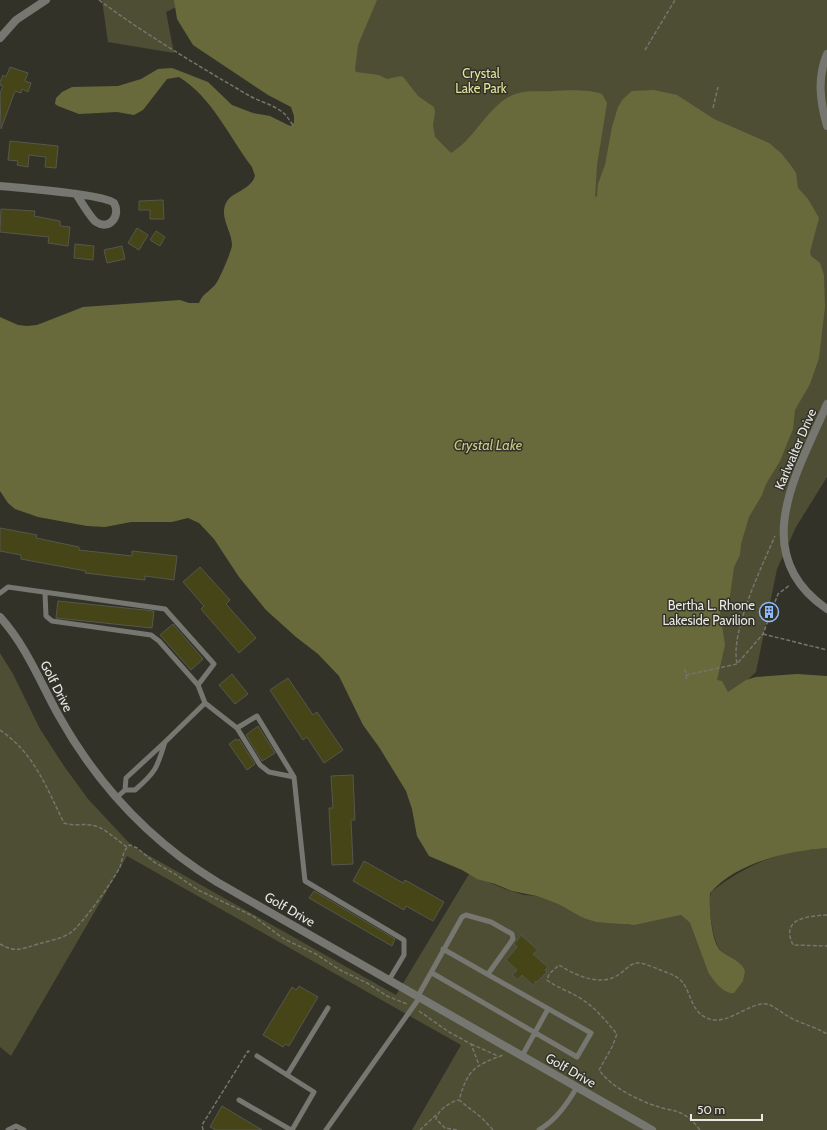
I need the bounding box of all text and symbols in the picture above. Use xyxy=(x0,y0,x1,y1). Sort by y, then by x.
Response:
park label: Crystal Lake Park xyxy=(455,65,507,96)
street label: Karlwalter Drive xyxy=(771,406,819,492)
water label: Crystal Lake xyxy=(454,436,523,454)
place label: Bertha L. Rhone Lakeside Pavilion xyxy=(662,597,755,628)
building icon: Bertha L. Rhone Lakeside Pavilion xyxy=(758,601,780,623)
street label: Golf Drive xyxy=(37,658,77,715)
street label: Golf Drive xyxy=(262,888,318,930)
street label: Golf Drive xyxy=(543,1049,599,1091)
scale bar xyxy=(691,1096,762,1122)
text: 50 m xyxy=(697,1102,725,1117)

